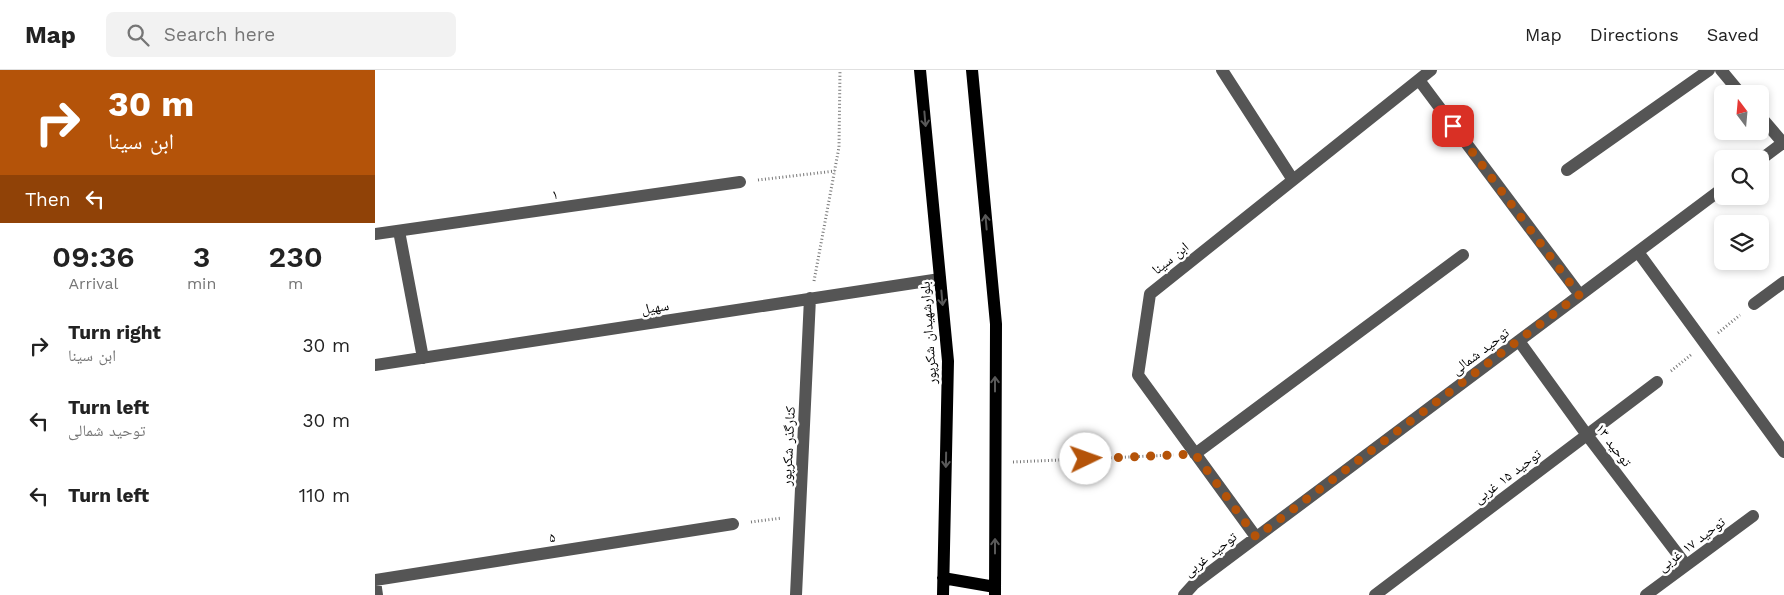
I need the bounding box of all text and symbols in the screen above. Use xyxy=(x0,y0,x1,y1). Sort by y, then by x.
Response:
search box xyxy=(106,12,456,57)
text: Map xyxy=(25,21,76,49)
icon: search xyxy=(124,21,152,49)
text: Search here xyxy=(164,23,275,46)
text: Map xyxy=(1525,24,1562,45)
text: Directions xyxy=(1590,24,1679,45)
text: Saved xyxy=(1707,24,1759,45)
text: 30 m xyxy=(108,83,194,125)
north arrow xyxy=(1714,85,1769,140)
map controls xyxy=(1714,85,1769,270)
icon: right xyxy=(25,90,90,155)
pin xyxy=(1432,105,1474,147)
one-way arrow xyxy=(920,110,930,126)
icon: arrive xyxy=(1439,112,1467,140)
text: ابن سینا xyxy=(108,129,174,154)
button: search xyxy=(1714,150,1769,205)
icon: left xyxy=(81,185,109,213)
street label: ۱ xyxy=(551,186,559,202)
text: Then xyxy=(25,188,71,211)
one-way arrow xyxy=(981,214,991,230)
button: layers xyxy=(1714,215,1769,270)
text: 09:36 xyxy=(52,239,135,274)
text: 3 xyxy=(193,239,210,274)
text: 230 xyxy=(268,239,323,274)
street label: ابن سینا xyxy=(1149,239,1192,278)
text: Arrival xyxy=(68,274,118,293)
text: min xyxy=(187,274,216,293)
text: m xyxy=(288,274,303,293)
street label: بلوارشهیدان شکرپور xyxy=(916,281,941,386)
one-way arrow xyxy=(937,289,947,305)
street label: سهیل xyxy=(640,297,670,318)
text: Turn right xyxy=(68,321,161,344)
street label: توحید شمالی xyxy=(1448,324,1513,379)
icon: right xyxy=(25,332,53,360)
text: 30 m xyxy=(303,334,350,357)
text: ابن سینا xyxy=(68,346,116,365)
one-way arrow xyxy=(990,376,1000,392)
text: Turn left xyxy=(68,396,149,419)
street label: کنارگذر شکرپور xyxy=(778,406,799,487)
icon: left xyxy=(25,407,53,435)
text: 30 m xyxy=(303,409,350,432)
text: توحید شمالی xyxy=(68,421,146,440)
street label: توحید ۱۳ xyxy=(1592,421,1635,470)
position arrow xyxy=(1059,432,1111,484)
street label: توحید ۱۵ غربی xyxy=(1470,445,1545,507)
one-way arrow xyxy=(941,452,951,468)
icon: left xyxy=(25,482,53,510)
text: Turn left xyxy=(68,484,149,507)
text: 110 m xyxy=(299,484,350,507)
street label: توحید ۱۷ غربی xyxy=(1654,513,1729,575)
street label: توحید غربی xyxy=(1180,528,1240,580)
street label: ۵ xyxy=(548,529,556,545)
one-way arrow xyxy=(990,539,1000,555)

